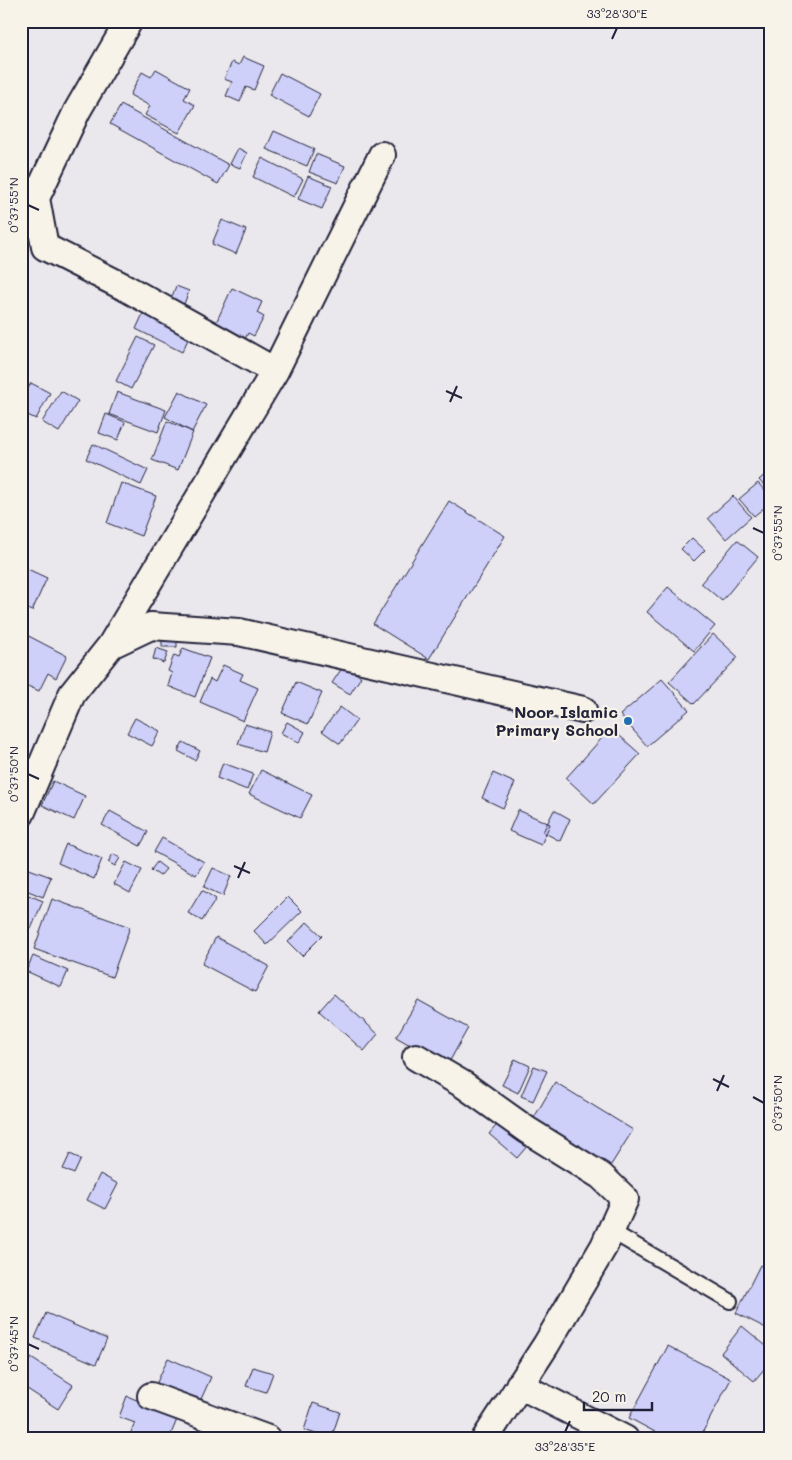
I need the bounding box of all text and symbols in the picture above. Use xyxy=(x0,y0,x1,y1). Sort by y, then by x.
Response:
text: 33°28'30"E xyxy=(587,5,648,21)
text: 0°37'55"N xyxy=(5,177,21,233)
text: 0°37'55"N xyxy=(769,505,785,561)
place label: Noor Islamic Primary School xyxy=(495,701,618,740)
marker: Noor Islamic Primary School xyxy=(622,715,634,727)
text: 0°37'50"N xyxy=(5,746,21,802)
text: 0°37'50"N xyxy=(769,1075,785,1131)
text: 0°37'45"N xyxy=(5,1316,21,1372)
scale bar xyxy=(584,1380,652,1412)
text: 20 m xyxy=(592,1386,626,1406)
text: 33°28'35"E xyxy=(535,1438,595,1454)

